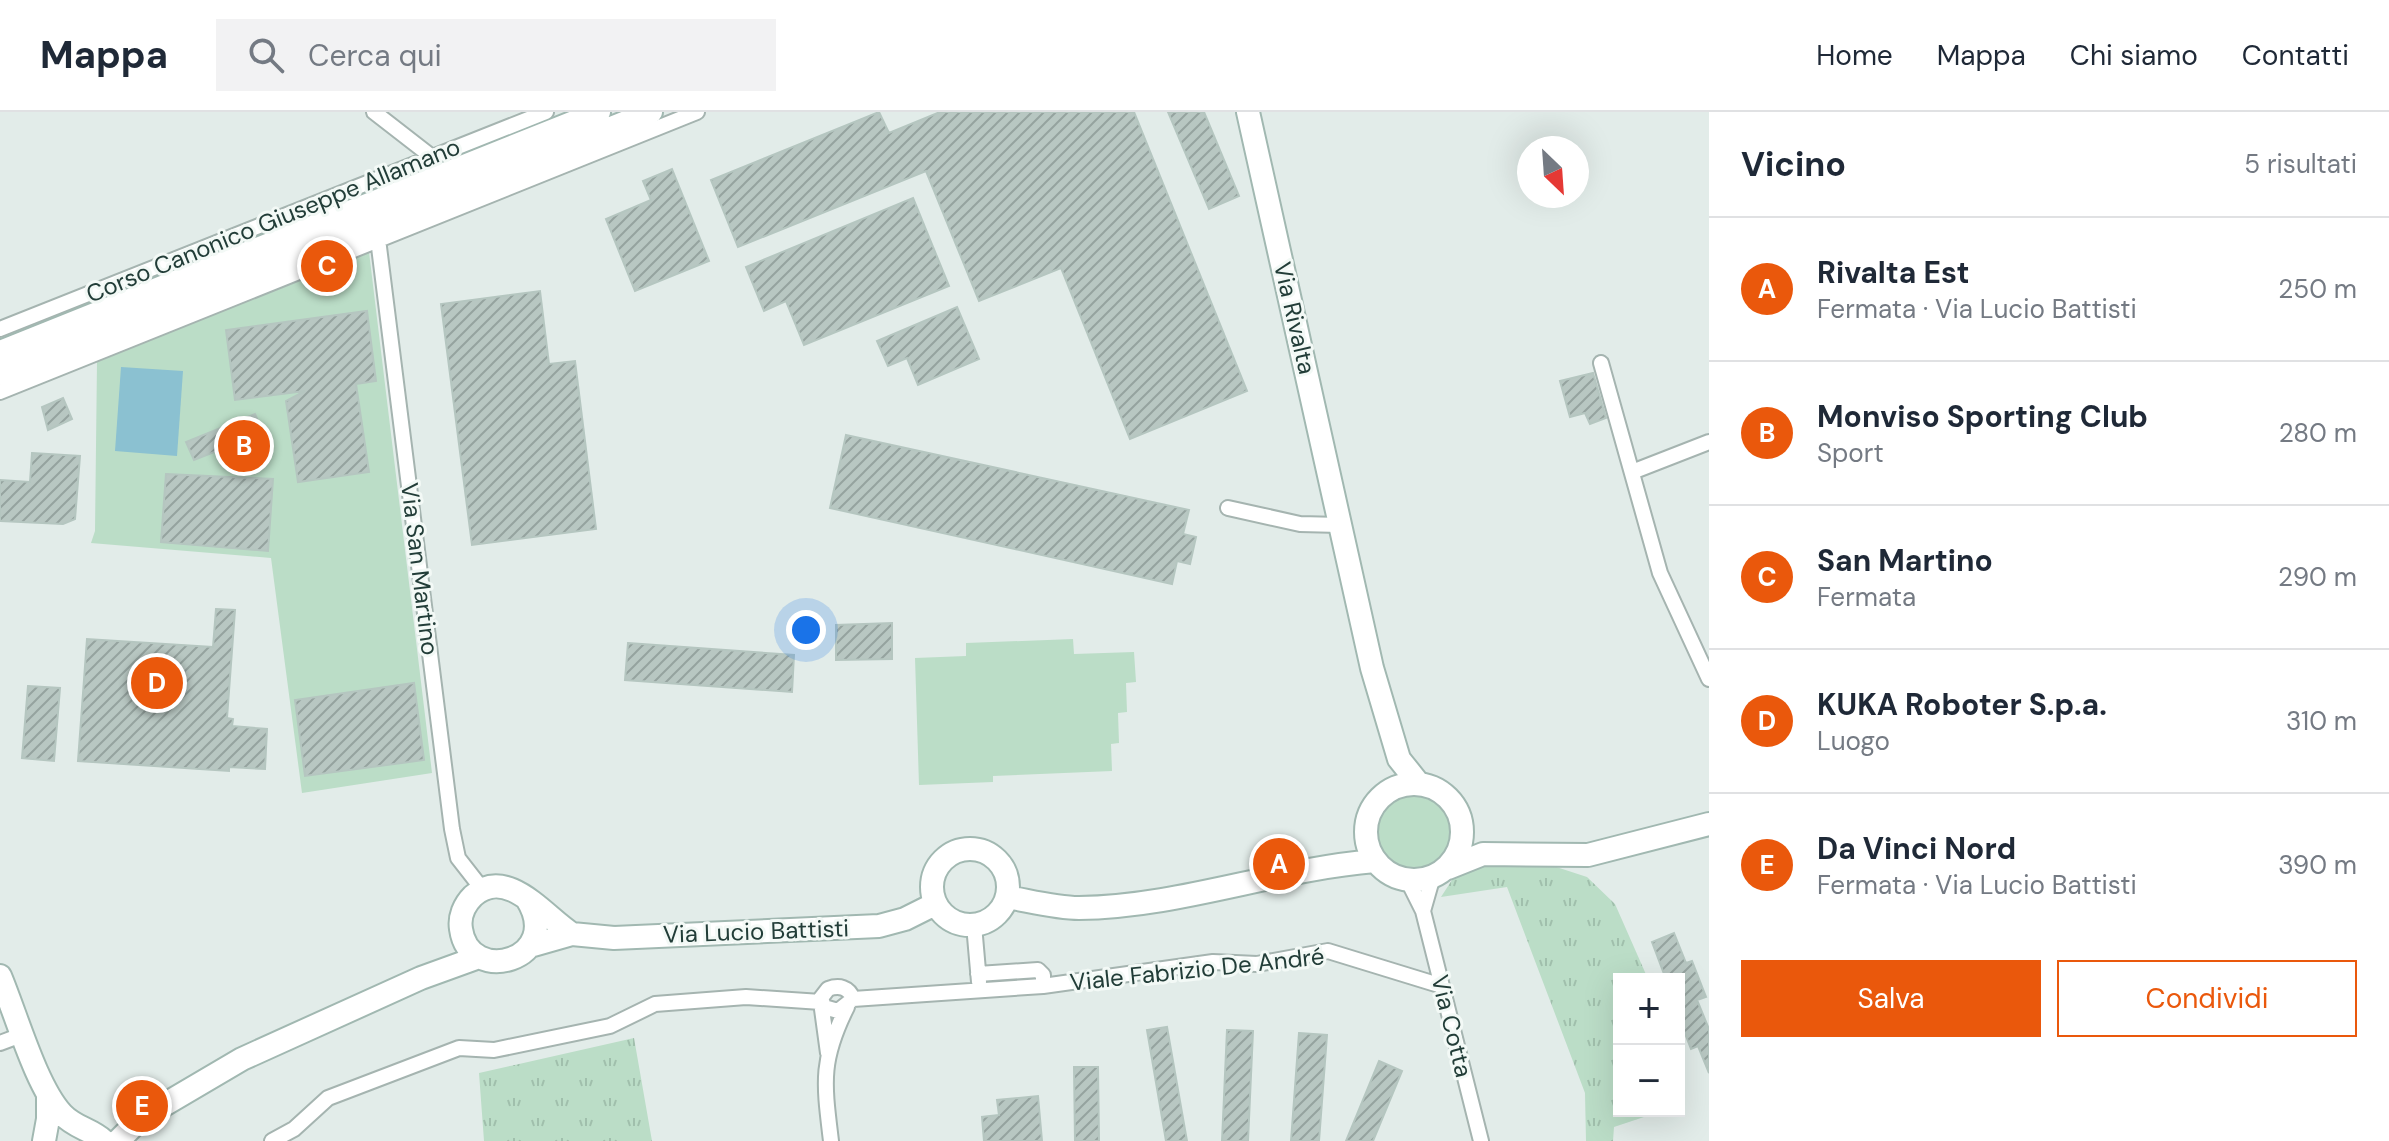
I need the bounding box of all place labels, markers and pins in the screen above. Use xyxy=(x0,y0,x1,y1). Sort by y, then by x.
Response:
pin: C xyxy=(301,236,353,296)
pin: B xyxy=(218,416,270,476)
pin: D xyxy=(131,653,183,713)
pin: A xyxy=(1253,834,1305,894)
pin: E xyxy=(116,1076,168,1136)

